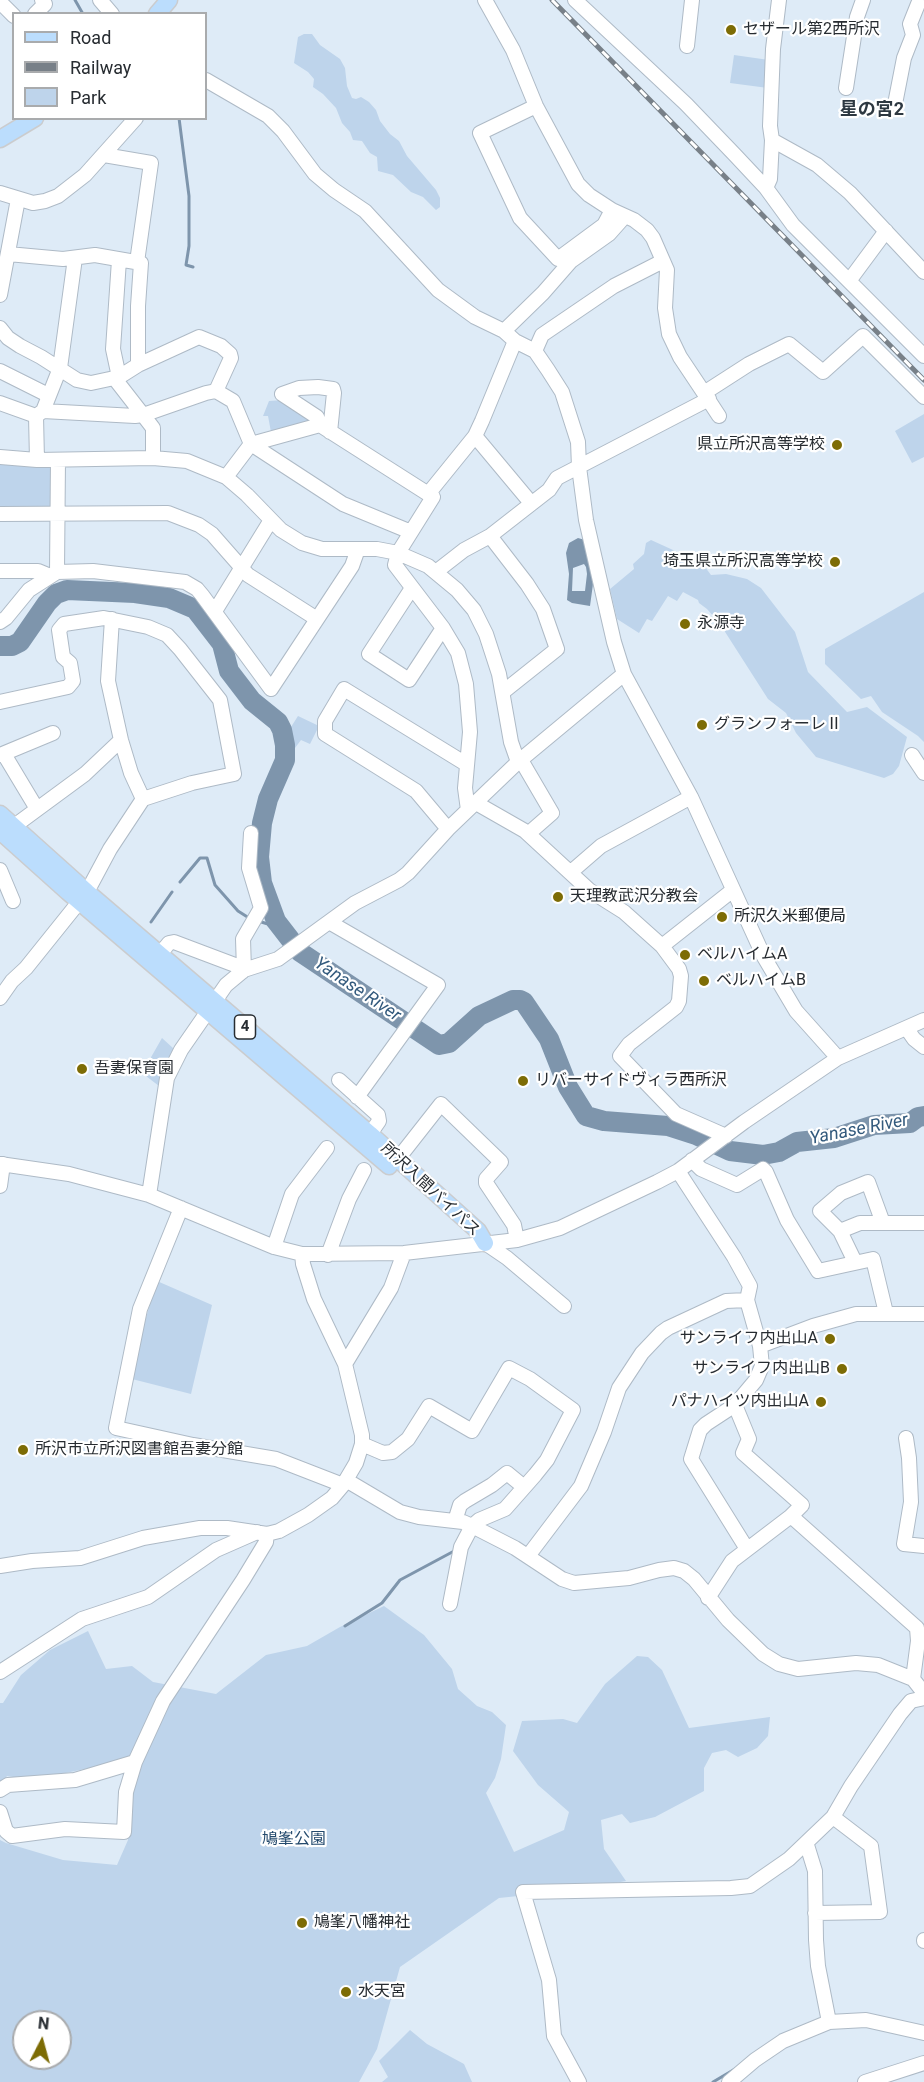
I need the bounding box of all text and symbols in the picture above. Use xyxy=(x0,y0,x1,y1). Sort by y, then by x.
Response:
legend xyxy=(12,12,207,120)
place label: セザール第2西所沢 xyxy=(743,20,880,40)
marker: セザール第2西所沢 xyxy=(724,23,738,37)
text: Road xyxy=(70,27,111,48)
text: Railway xyxy=(70,57,131,78)
text: Park xyxy=(70,87,106,108)
district label: 星の宮2 xyxy=(840,99,904,121)
place label: 県立所沢高等学校 xyxy=(697,435,825,455)
marker: 県立所沢高等学校 xyxy=(830,438,844,452)
place label: 埼玉県立所沢高等学校 xyxy=(663,552,823,572)
marker: 埼玉県立所沢高等学校 xyxy=(828,555,842,569)
place label: 永源寺 xyxy=(697,614,745,634)
marker: 永源寺 xyxy=(678,617,692,631)
place label: グランフォーレⅡ xyxy=(714,715,842,735)
marker: グランフォーレⅡ xyxy=(695,718,709,732)
place label: 天理教武沢分教会 xyxy=(570,887,698,907)
marker: 天理教武沢分教会 xyxy=(551,890,565,904)
place label: 所沢久米郵便局 xyxy=(734,907,846,927)
marker: 所沢久米郵便局 xyxy=(715,910,729,924)
place label: ベルハイムA xyxy=(697,945,787,965)
marker: ベルハイムA xyxy=(678,948,692,962)
water label: Yanase River xyxy=(310,953,404,1027)
place label: ベルハイムB xyxy=(716,971,806,991)
marker: ベルハイムB xyxy=(697,974,711,988)
road number: 4 xyxy=(234,1015,256,1039)
place label: 吾妻保育園 xyxy=(94,1059,174,1079)
marker: 吾妻保育園 xyxy=(75,1062,89,1076)
place label: リバーサイドヴィラ西所沢 xyxy=(535,1071,727,1091)
marker: リバーサイドヴィラ西所沢 xyxy=(516,1074,530,1088)
water label: Yanase River xyxy=(808,1110,910,1150)
street label: 所沢入間バイパス xyxy=(377,1139,483,1241)
place label: サンライフ内出山A xyxy=(680,1329,818,1349)
marker: サンライフ内出山A xyxy=(823,1332,837,1346)
place label: サンライフ内出山B xyxy=(692,1359,830,1379)
marker: サンライフ内出山B xyxy=(835,1362,849,1376)
place label: パナハイツ内出山A xyxy=(671,1392,809,1412)
marker: パナハイツ内出山A xyxy=(814,1395,828,1409)
place label: 所沢市立所沢図書館吾妻分館 xyxy=(35,1440,243,1460)
marker: 所沢市立所沢図書館吾妻分館 xyxy=(16,1443,30,1457)
park label: 鳩峯公園 xyxy=(262,1830,326,1850)
place label: 鳩峯八幡神社 xyxy=(314,1913,410,1933)
marker: 鳩峯八幡神社 xyxy=(295,1916,309,1930)
place label: 水天宮 xyxy=(358,1982,406,2002)
marker: 水天宮 xyxy=(339,1985,353,1999)
north arrow xyxy=(12,2010,72,2070)
text: N xyxy=(37,2014,50,2034)

